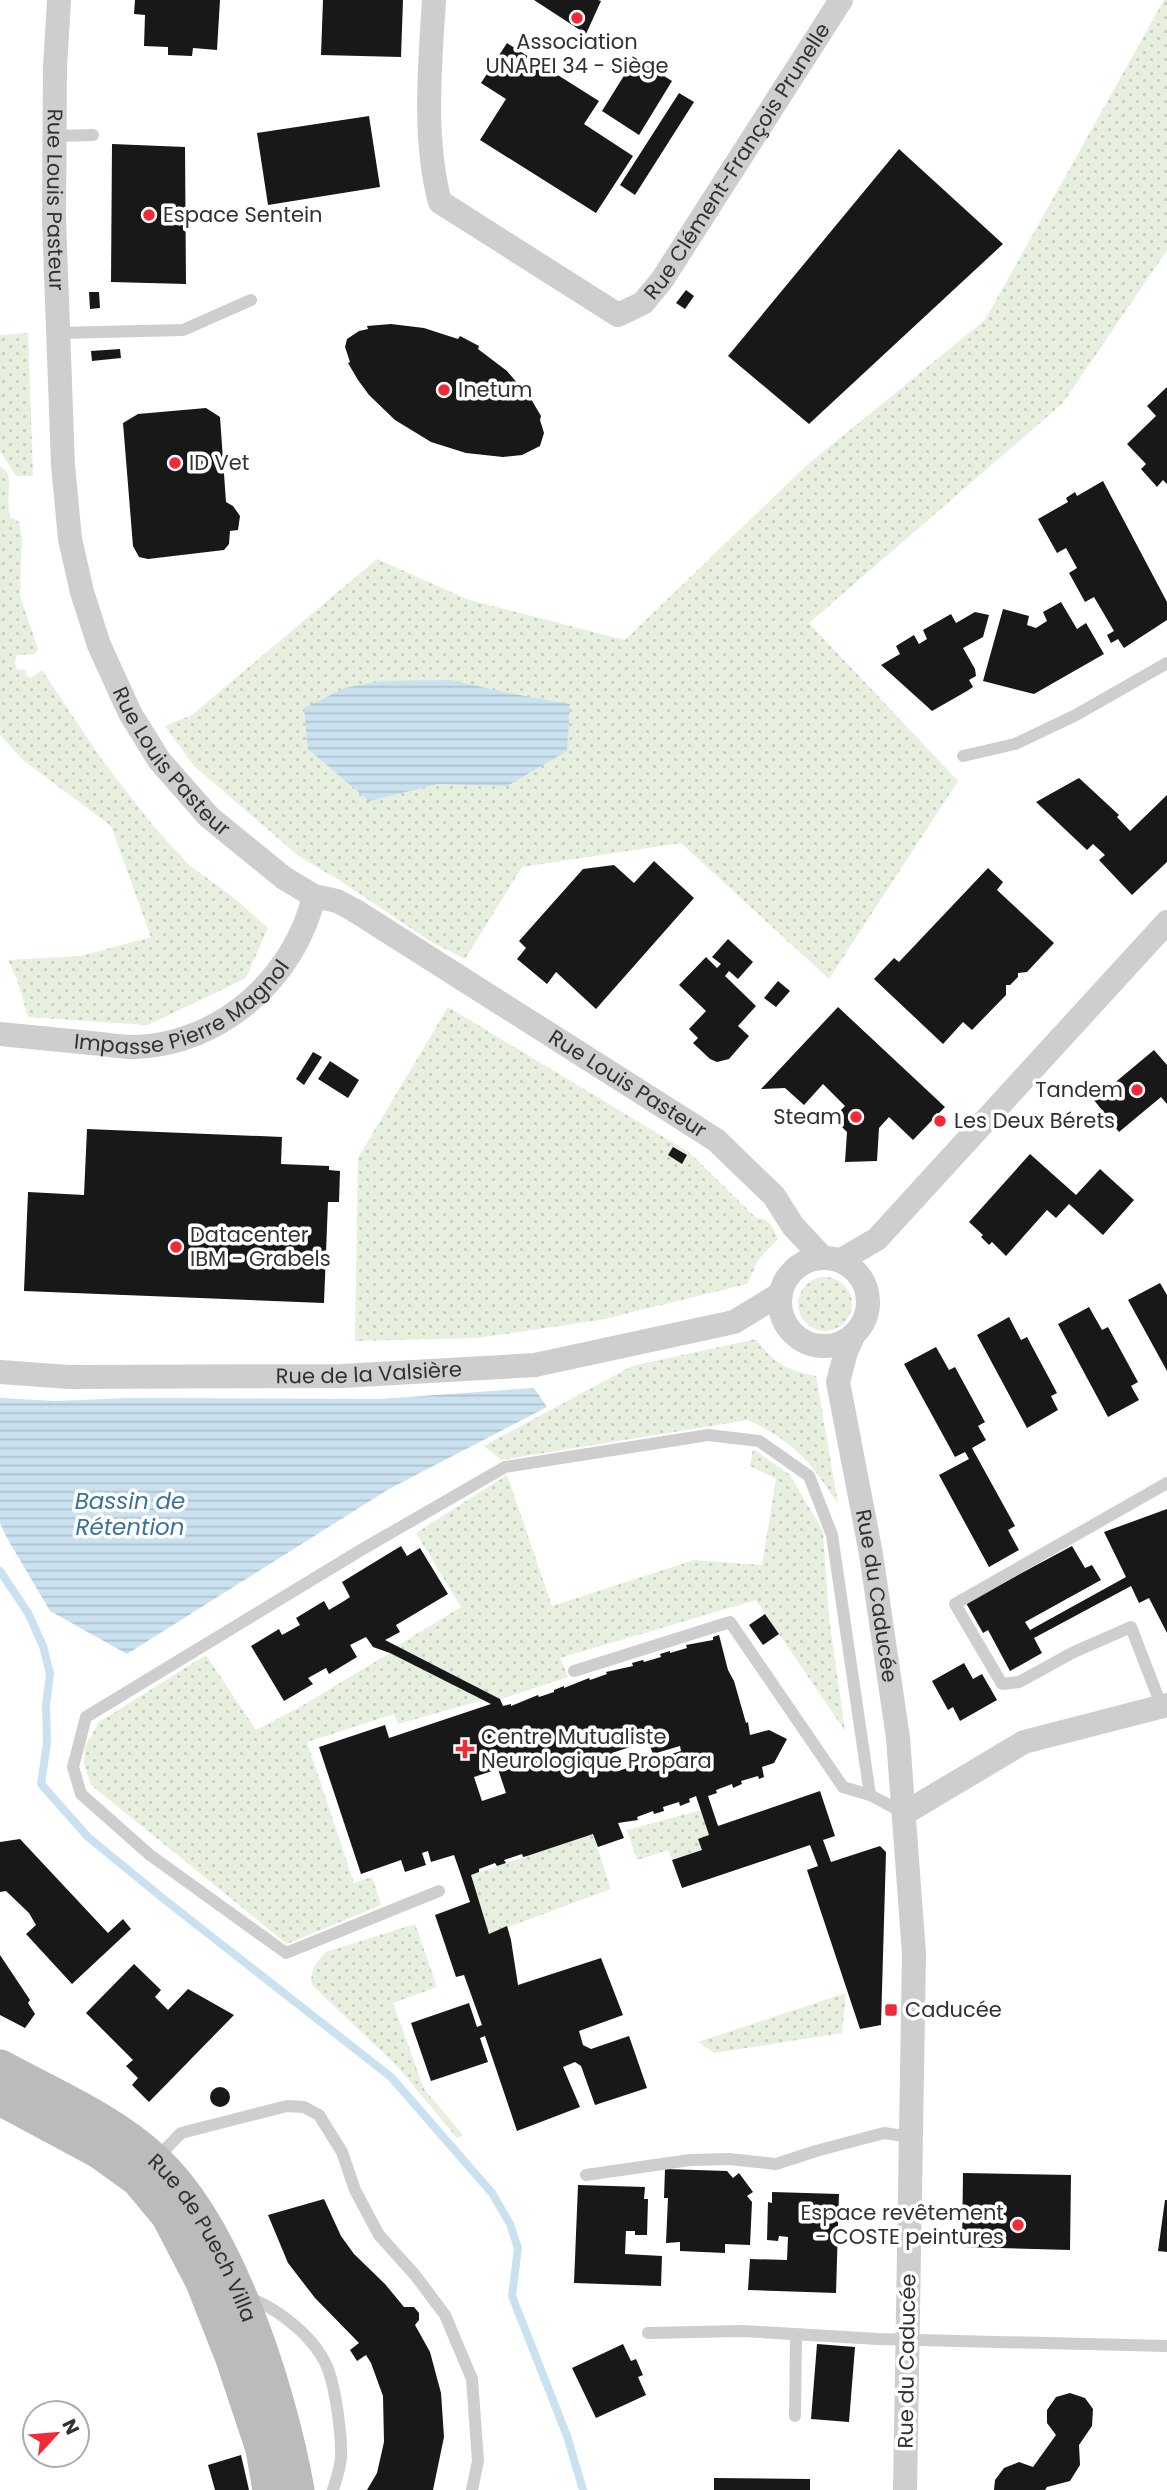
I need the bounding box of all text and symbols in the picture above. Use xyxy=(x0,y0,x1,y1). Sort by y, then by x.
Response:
marker: Association UNAPEI 34 - Siège xyxy=(569,10,585,26)
street label: Rue Clément-François Prunelle xyxy=(637,17,837,305)
place label: Association UNAPEI 34 - Siège xyxy=(486,27,668,80)
street label: Rue Louis Pasteur xyxy=(40,109,72,291)
place label: Espace Sentein xyxy=(163,200,323,229)
marker: Espace Sentein xyxy=(141,207,157,223)
place label: Inetum xyxy=(458,375,532,404)
marker: Inetum xyxy=(436,382,452,398)
place label: ID Vet xyxy=(189,448,249,477)
marker: ID Vet xyxy=(167,455,183,471)
street label: Rue Louis Pasteur xyxy=(106,682,237,843)
street label: Impasse Pierre Magnol xyxy=(73,954,296,1061)
street label: Rue Louis Pasteur xyxy=(543,1022,713,1145)
place label: Tandem xyxy=(1035,1075,1123,1104)
marker: Tandem xyxy=(1129,1082,1145,1098)
place label: Steam xyxy=(773,1102,842,1131)
place label: Les Deux Bérets xyxy=(954,1106,1115,1135)
marker: Steam xyxy=(848,1109,864,1125)
marker: Les Deux Bérets xyxy=(932,1113,948,1129)
place label: Datacenter IBM - Grabels xyxy=(190,1220,331,1273)
marker: Datacenter IBM - Grabels xyxy=(168,1239,184,1255)
street label: Rue de la Valsière xyxy=(276,1354,463,1390)
water label: Bassin de Rétention xyxy=(75,1485,185,1543)
street label: Rue du Caducée xyxy=(849,1507,905,1685)
place label: Centre Mutualiste Neurologique Propara xyxy=(481,1722,712,1775)
marker: Centre Mutualiste Neurologique Propara xyxy=(455,1739,475,1759)
place label: Caducée xyxy=(905,1995,1002,2024)
marker: Caducée xyxy=(883,2002,899,2018)
street label: Rue de Puech Villa xyxy=(142,2147,264,2326)
place label: Espace revêtement - COSTE peintures xyxy=(800,2198,1004,2251)
marker: Espace revêtement - COSTE peintures xyxy=(1010,2217,1026,2233)
street label: Rue du Caducée xyxy=(890,2273,923,2449)
north arrow xyxy=(21,2399,91,2469)
text: N xyxy=(56,2414,86,2439)

